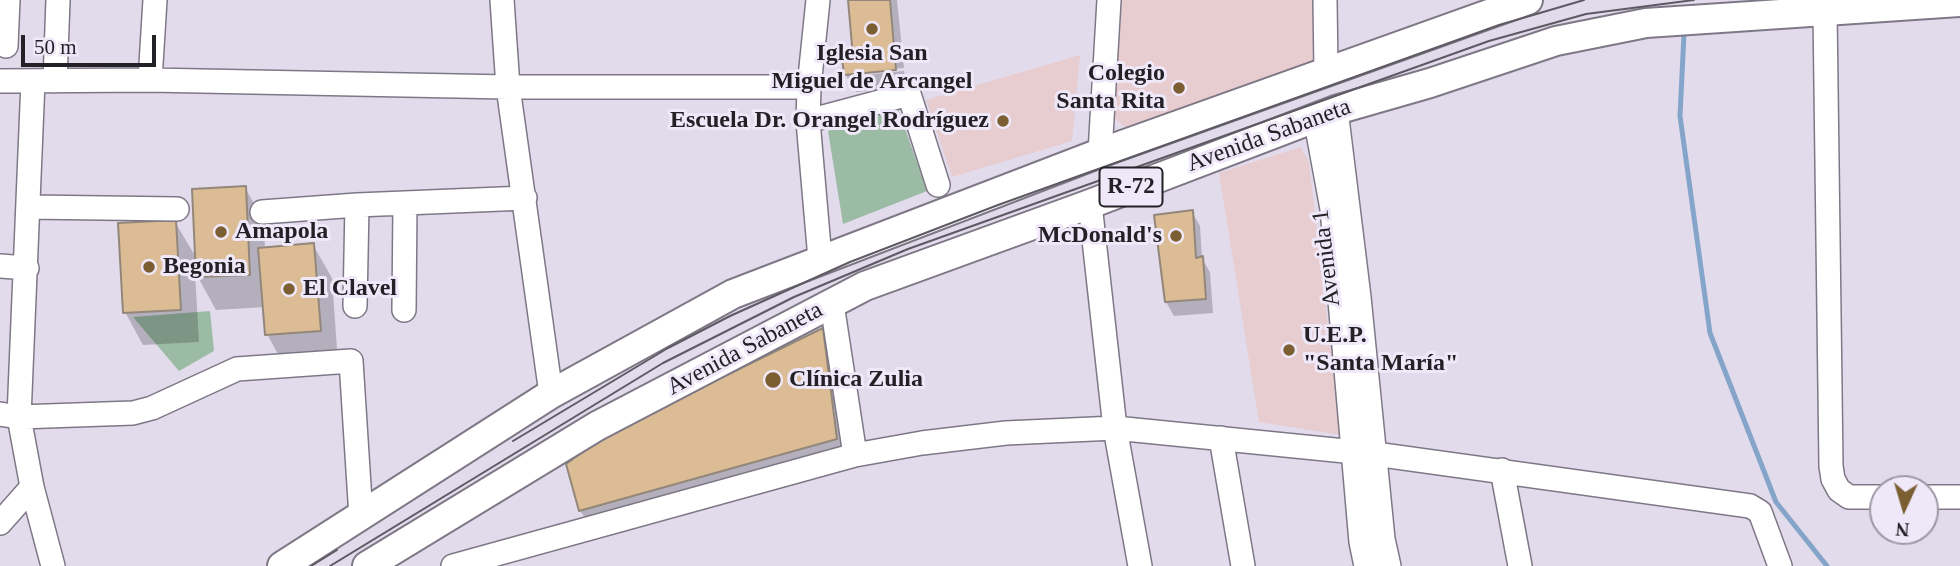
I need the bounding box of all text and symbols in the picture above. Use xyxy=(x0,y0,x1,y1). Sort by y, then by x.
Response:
scale bar xyxy=(24,21,159,65)
marker: Iglesia San Miguel de Arcangel xyxy=(864,21,880,37)
text: 50 m xyxy=(34,35,77,59)
place label: Iglesia San Miguel de Arcangel xyxy=(772,40,972,96)
place label: Colegio Santa Rita xyxy=(1056,60,1165,116)
marker: Colegio Santa Rita xyxy=(1171,80,1187,96)
street label: Avenida Sabaneta xyxy=(1183,93,1355,179)
place label: Escuela Dr. Orangel Rodríguez xyxy=(670,107,989,135)
marker: Escuela Dr. Orangel Rodríguez xyxy=(995,113,1011,129)
road number: R-72 xyxy=(1100,168,1162,206)
street label: Avenida 1 xyxy=(1307,208,1347,308)
place label: Amapola xyxy=(235,218,328,246)
place label: McDonald's xyxy=(1038,222,1162,250)
marker: Amapola xyxy=(213,224,229,240)
marker: McDonald's xyxy=(1168,228,1184,244)
place label: Begonia xyxy=(163,253,246,281)
marker: Begonia xyxy=(141,259,157,275)
place label: El Clavel xyxy=(303,275,397,303)
marker: El Clavel xyxy=(281,281,297,297)
street label: Avenida Sabaneta xyxy=(662,296,828,402)
place label: U.E.P. "Santa María" xyxy=(1303,322,1458,378)
marker: U.E.P. "Santa María" xyxy=(1281,342,1297,358)
place label: Clínica Zulia xyxy=(789,366,923,394)
marker: Clínica Zulia xyxy=(763,370,783,390)
north arrow xyxy=(1869,475,1939,545)
text: N xyxy=(1895,518,1910,540)

